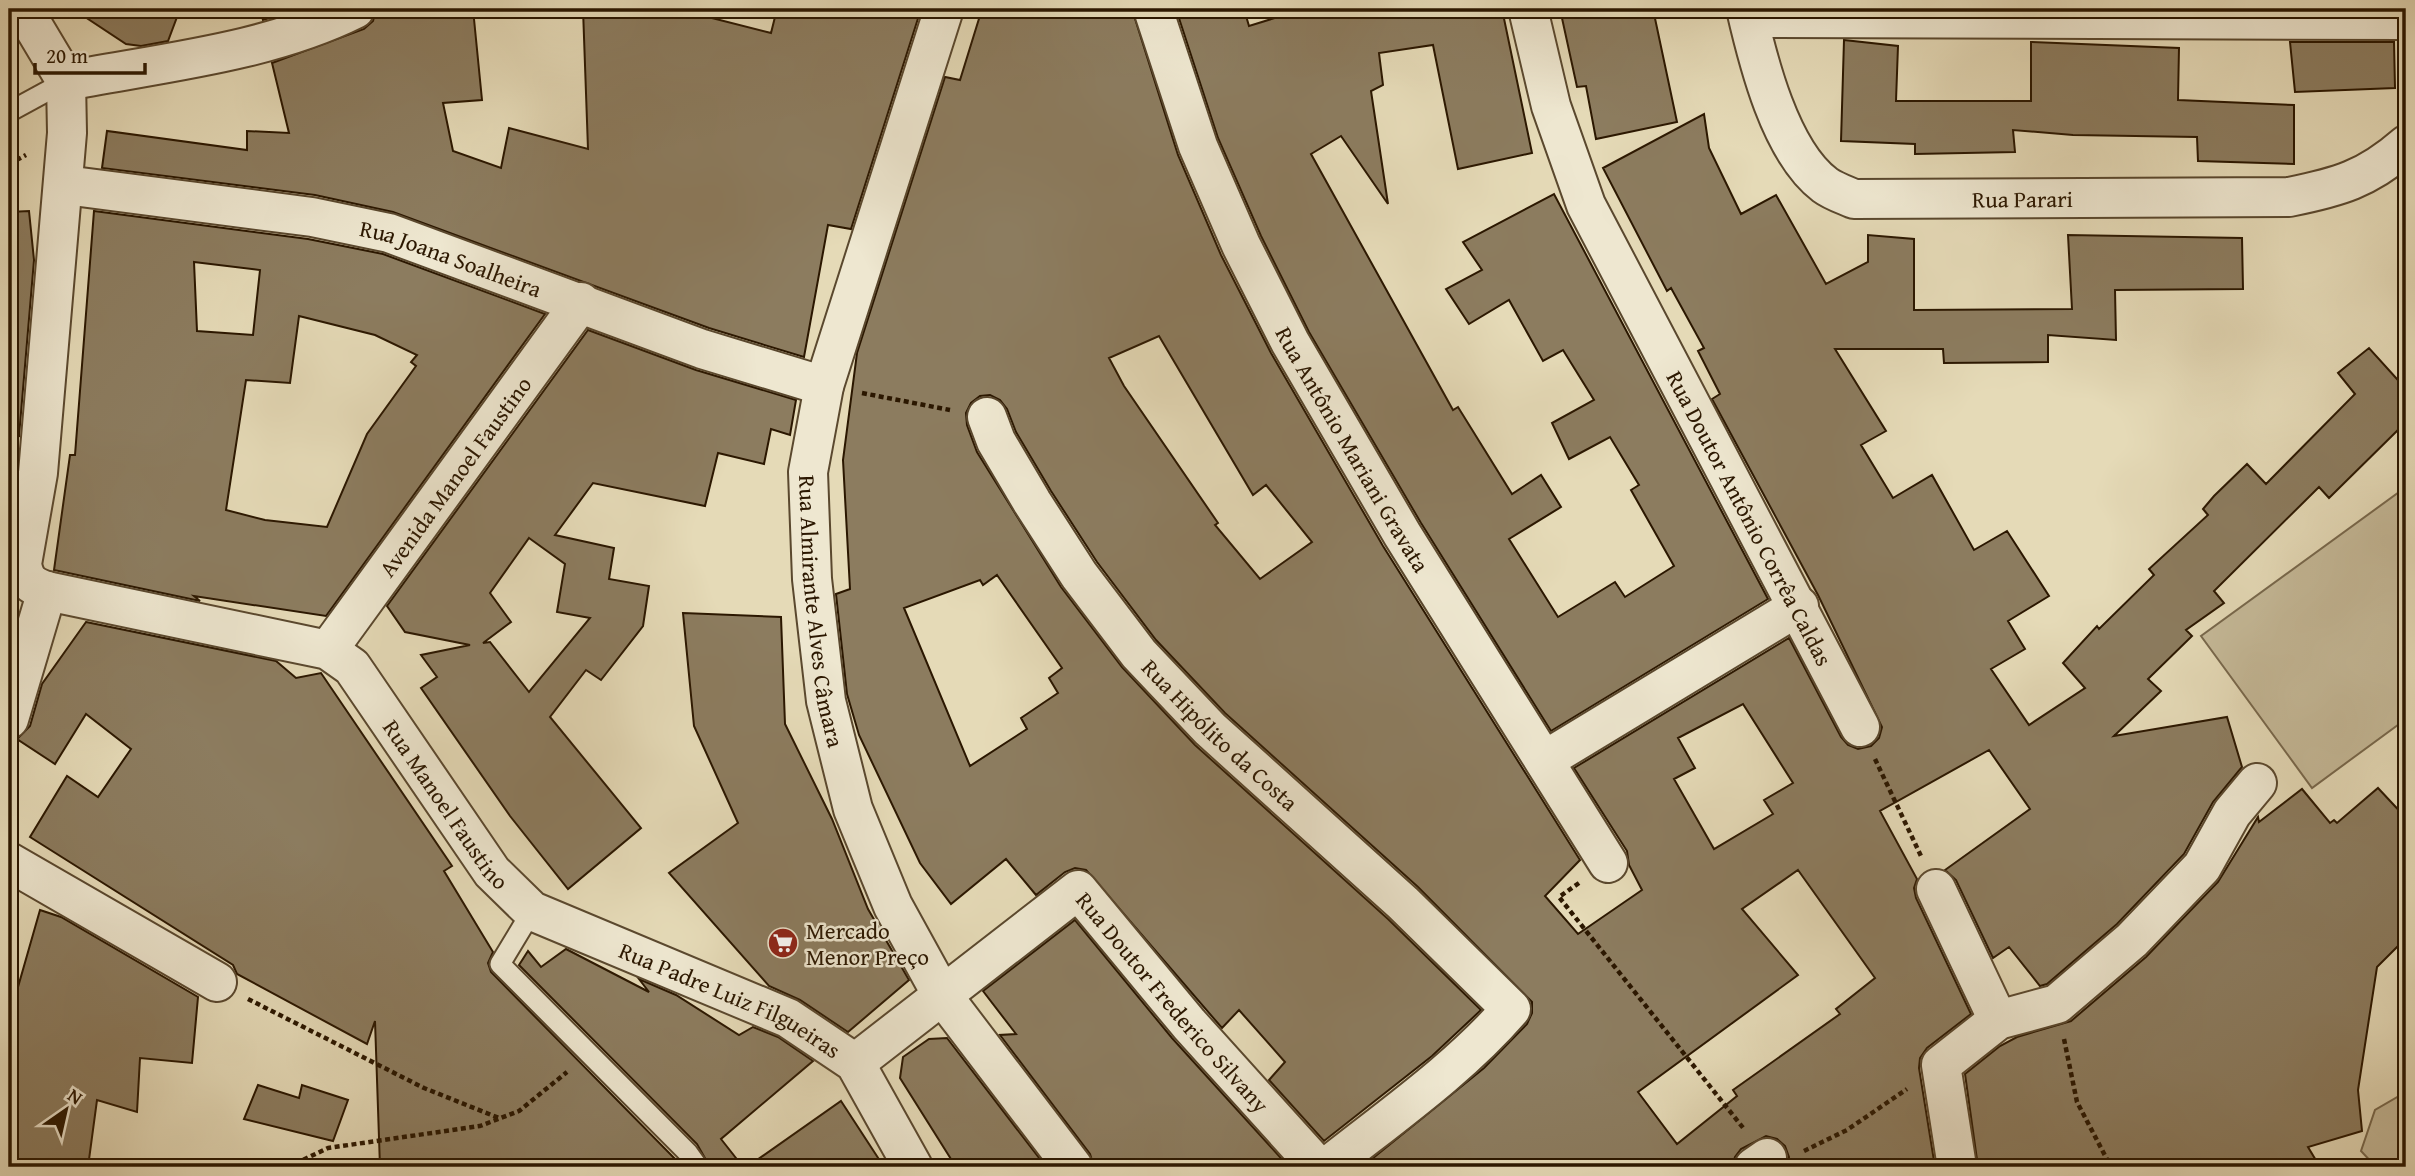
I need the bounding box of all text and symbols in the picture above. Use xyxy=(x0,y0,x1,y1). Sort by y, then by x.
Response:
scale bar xyxy=(35,32,145,76)
text: 20 m xyxy=(46,40,88,71)
street label: Rua Parari xyxy=(1972,181,2073,215)
street label: Rua Joana Soalheira xyxy=(357,211,547,305)
street label: Rua Antônio Mariani Gravata xyxy=(1268,320,1438,578)
street label: Rua Doutor Antônio Corrêa Caldas xyxy=(1659,364,1841,671)
street label: Avenida Manoel Faustino xyxy=(370,369,539,583)
street label: Rua Almirante Alves Câmara xyxy=(792,474,853,751)
street label: Rua Hipólito da Costa xyxy=(1135,651,1306,818)
street label: Rua Manoel Faustino xyxy=(376,712,517,897)
street label: Rua Doutor Frederico Silvany xyxy=(1069,884,1278,1120)
place label: Mercado Menor Preço xyxy=(806,914,929,973)
supermarket icon: Mercado Menor Preço xyxy=(766,926,800,960)
street label: Rua Padre Luiz Filgueiras xyxy=(614,933,848,1066)
north arrow xyxy=(32,1074,102,1144)
text: N xyxy=(62,1081,89,1111)

